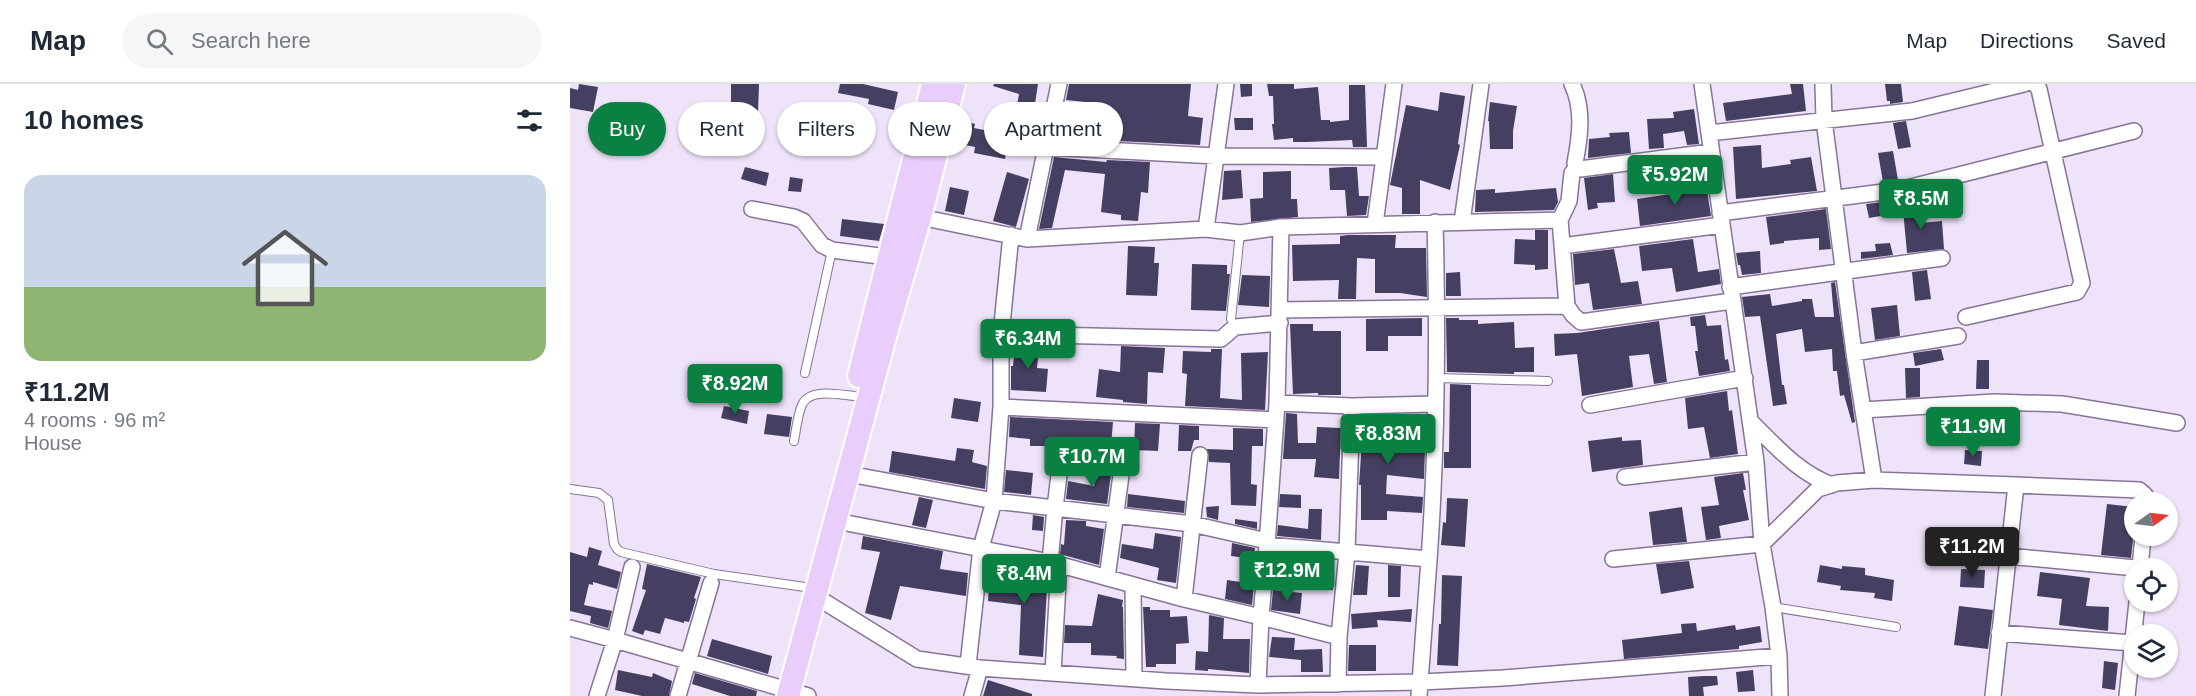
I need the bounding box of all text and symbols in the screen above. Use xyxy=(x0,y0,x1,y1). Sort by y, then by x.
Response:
search box xyxy=(122,14,542,68)
text: Map xyxy=(30,25,86,56)
icon: search xyxy=(143,25,176,58)
text: Search here xyxy=(191,28,311,53)
text: Map xyxy=(1906,29,1947,52)
text: Directions xyxy=(1980,29,2073,52)
text: Saved xyxy=(2106,29,2166,52)
chip: Buy xyxy=(588,102,666,156)
chip: Rent xyxy=(678,102,765,156)
chip: Filters xyxy=(777,102,876,156)
chip: New xyxy=(888,102,972,156)
chip: Apartment xyxy=(984,102,1123,156)
icon: filters xyxy=(513,104,546,137)
text: 10 homes xyxy=(24,105,144,135)
pin: ₹5.92M xyxy=(1626,155,1724,206)
text: ₹5.92M xyxy=(1641,163,1709,185)
pin: ₹8.5M xyxy=(1879,179,1963,230)
text: ₹8.5M xyxy=(1893,187,1949,209)
icon: home xyxy=(231,214,339,322)
pin: ₹6.34M xyxy=(979,319,1077,370)
text: ₹6.34M xyxy=(994,327,1062,349)
pin: ₹8.92M xyxy=(686,364,784,415)
text: ₹8.92M xyxy=(701,372,769,394)
text: ₹11.2M xyxy=(24,377,110,407)
pin: ₹11.9M xyxy=(1924,407,2022,458)
text: 4 rooms · 96 m² xyxy=(24,409,165,431)
pin: ₹8.83M xyxy=(1339,414,1437,465)
text: ₹11.9M xyxy=(1940,415,2006,437)
text: ₹8.83M xyxy=(1354,422,1422,444)
text: House xyxy=(24,432,82,454)
pin: ₹10.7M xyxy=(1043,437,1141,488)
text: ₹10.7M xyxy=(1058,445,1126,467)
north arrow xyxy=(2124,492,2178,546)
map controls xyxy=(2124,492,2178,678)
pin: ₹11.2M xyxy=(1923,527,2021,578)
text: ₹11.2M xyxy=(1939,535,2005,557)
pin: ₹12.9M xyxy=(1238,551,1336,602)
pin: ₹8.4M xyxy=(982,554,1066,605)
button: locate xyxy=(2124,558,2178,612)
text: ₹12.9M xyxy=(1253,559,1321,581)
text: ₹8.4M xyxy=(996,562,1052,584)
button: layers xyxy=(2124,624,2178,678)

